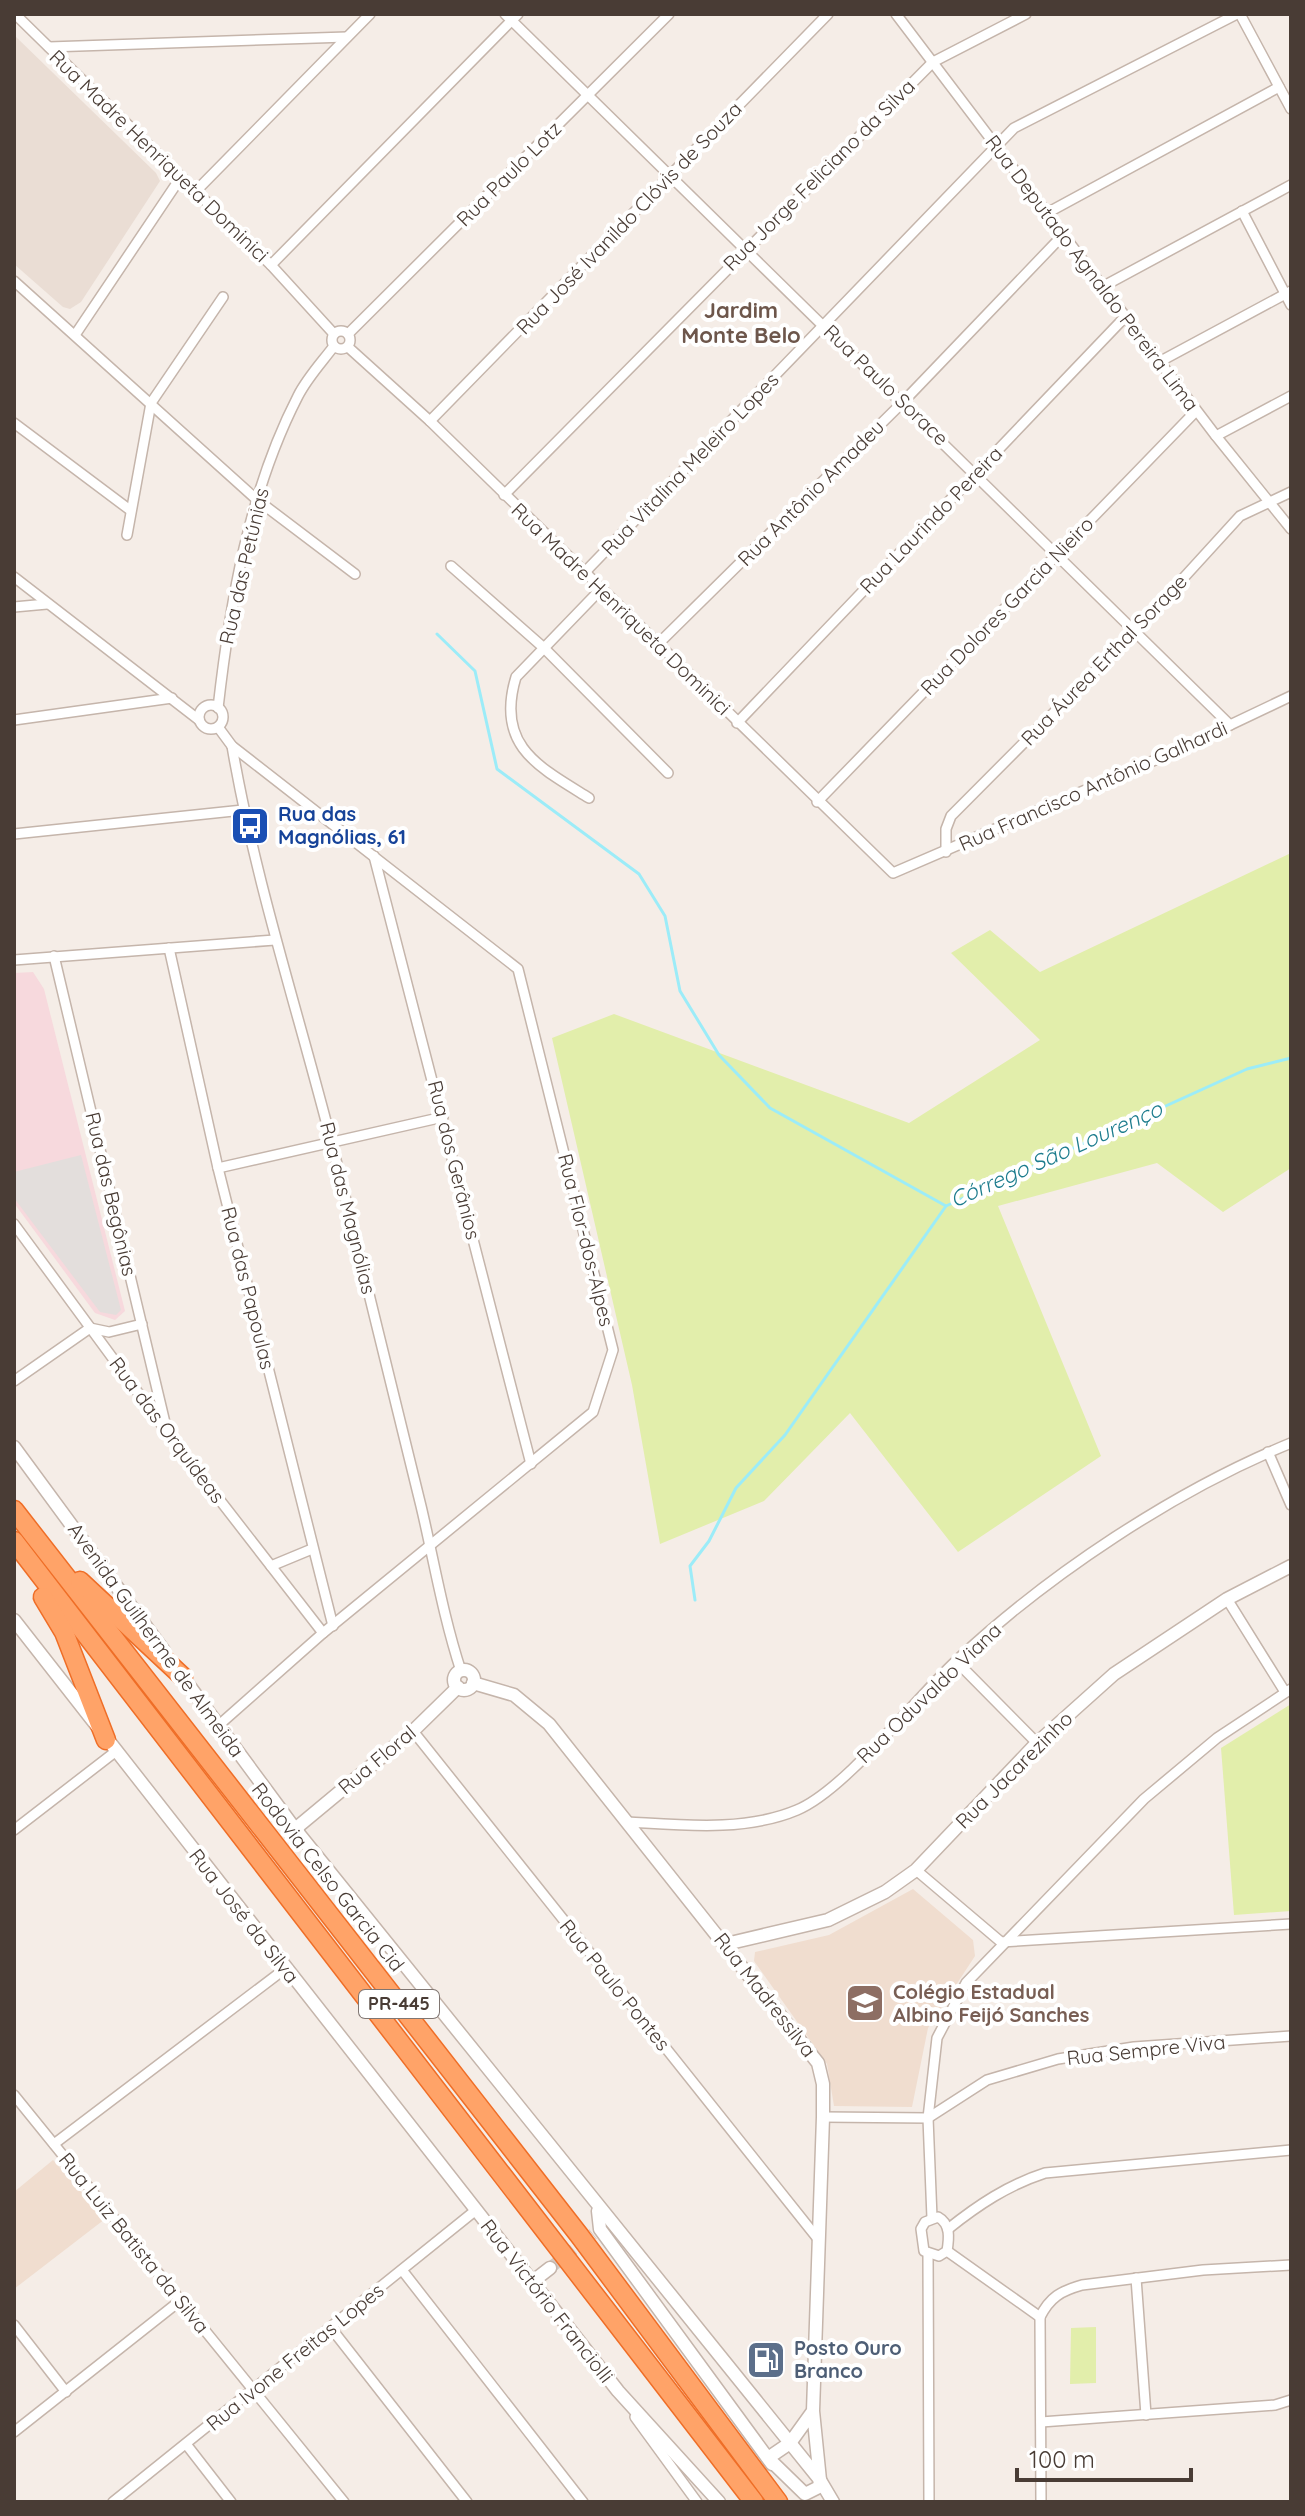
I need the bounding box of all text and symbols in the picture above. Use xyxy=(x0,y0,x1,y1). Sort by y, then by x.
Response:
street label: Rua Madre Henriqueta Dominici xyxy=(45,44,274,267)
street label: Rua Jorge Feliciano da Silva xyxy=(718,74,920,276)
street label: Rua José Ivanildo Clóvis de Souza xyxy=(511,96,747,339)
street label: Rua Paulo Lotz xyxy=(451,116,566,231)
street label: Rua Deputado Agnaldo Pereira Lima xyxy=(980,130,1205,416)
district label: Jardim Monte Belo xyxy=(681,296,801,349)
street label: Rua Paulo Sorace xyxy=(819,319,954,451)
street label: Rua Vitalina Meleiro Lopes xyxy=(596,367,784,560)
street label: Rua Antônio Amadeu xyxy=(732,414,889,571)
street label: Rua Laurindo Pereira xyxy=(854,441,1007,598)
street label: Rua das Petúnias xyxy=(213,485,274,647)
street label: Rua Madre Henriqueta Dominici xyxy=(507,497,736,720)
street label: Rua Dolores Garcia Nieiro xyxy=(915,511,1098,700)
street label: Rua Áurea Erthal Sorage xyxy=(1015,569,1192,750)
street label: Rua Francisco Antônio Galhardi xyxy=(955,715,1231,856)
place label: Rua das Magnólias, 61 xyxy=(278,801,406,849)
bus stop icon: Rua das Magnólias, 61 xyxy=(229,805,271,847)
street label: Rua dos Gerânios xyxy=(423,1078,486,1242)
water label: Córrego São Lourenço xyxy=(946,1094,1168,1213)
street label: Rua das Begônias xyxy=(80,1110,142,1278)
street label: Rua das Magnólias xyxy=(315,1119,382,1296)
street label: Rua Flor-dos-Alpes xyxy=(553,1151,620,1329)
street label: Rua das Papoulas xyxy=(216,1204,281,1372)
street label: Rua das Orquídeas xyxy=(104,1352,231,1508)
street label: Avenida Guilherme de Almeida xyxy=(63,1518,250,1762)
street label: Rua Oduvaldo Viana xyxy=(851,1617,1006,1768)
street label: Rua Jacarezinho xyxy=(950,1706,1078,1834)
street label: Rua Floral xyxy=(333,1720,421,1799)
street label: Rodovia Celso Garcia Cid xyxy=(247,1777,410,1976)
street label: Rua José da Silva xyxy=(184,1843,305,1988)
street label: Rua Paulo Pontes xyxy=(555,1914,676,2055)
street label: Rua Madressilva xyxy=(709,1927,822,2062)
place label: Colégio Estadual Albino Feijó Sanches xyxy=(893,1979,1089,2027)
school or university icon: Colégio Estadual Albino Feijó Sanches xyxy=(844,1982,886,2024)
road number: PR-445 xyxy=(359,1990,439,2018)
street label: Rua Sempre Viva xyxy=(1065,2029,1226,2070)
street label: Rua Luiz Batista da Silva xyxy=(54,2147,215,2338)
street label: Rua Victório Franciolli xyxy=(476,2214,619,2388)
street label: Rua Ivone Freitas Lopes xyxy=(201,2277,389,2436)
place label: Posto Ouro Branco xyxy=(794,2335,902,2383)
fuel station icon: Posto Ouro Branco xyxy=(745,2339,787,2381)
scale bar xyxy=(1017,2432,1191,2482)
text: 100 m xyxy=(1029,2444,1095,2474)

